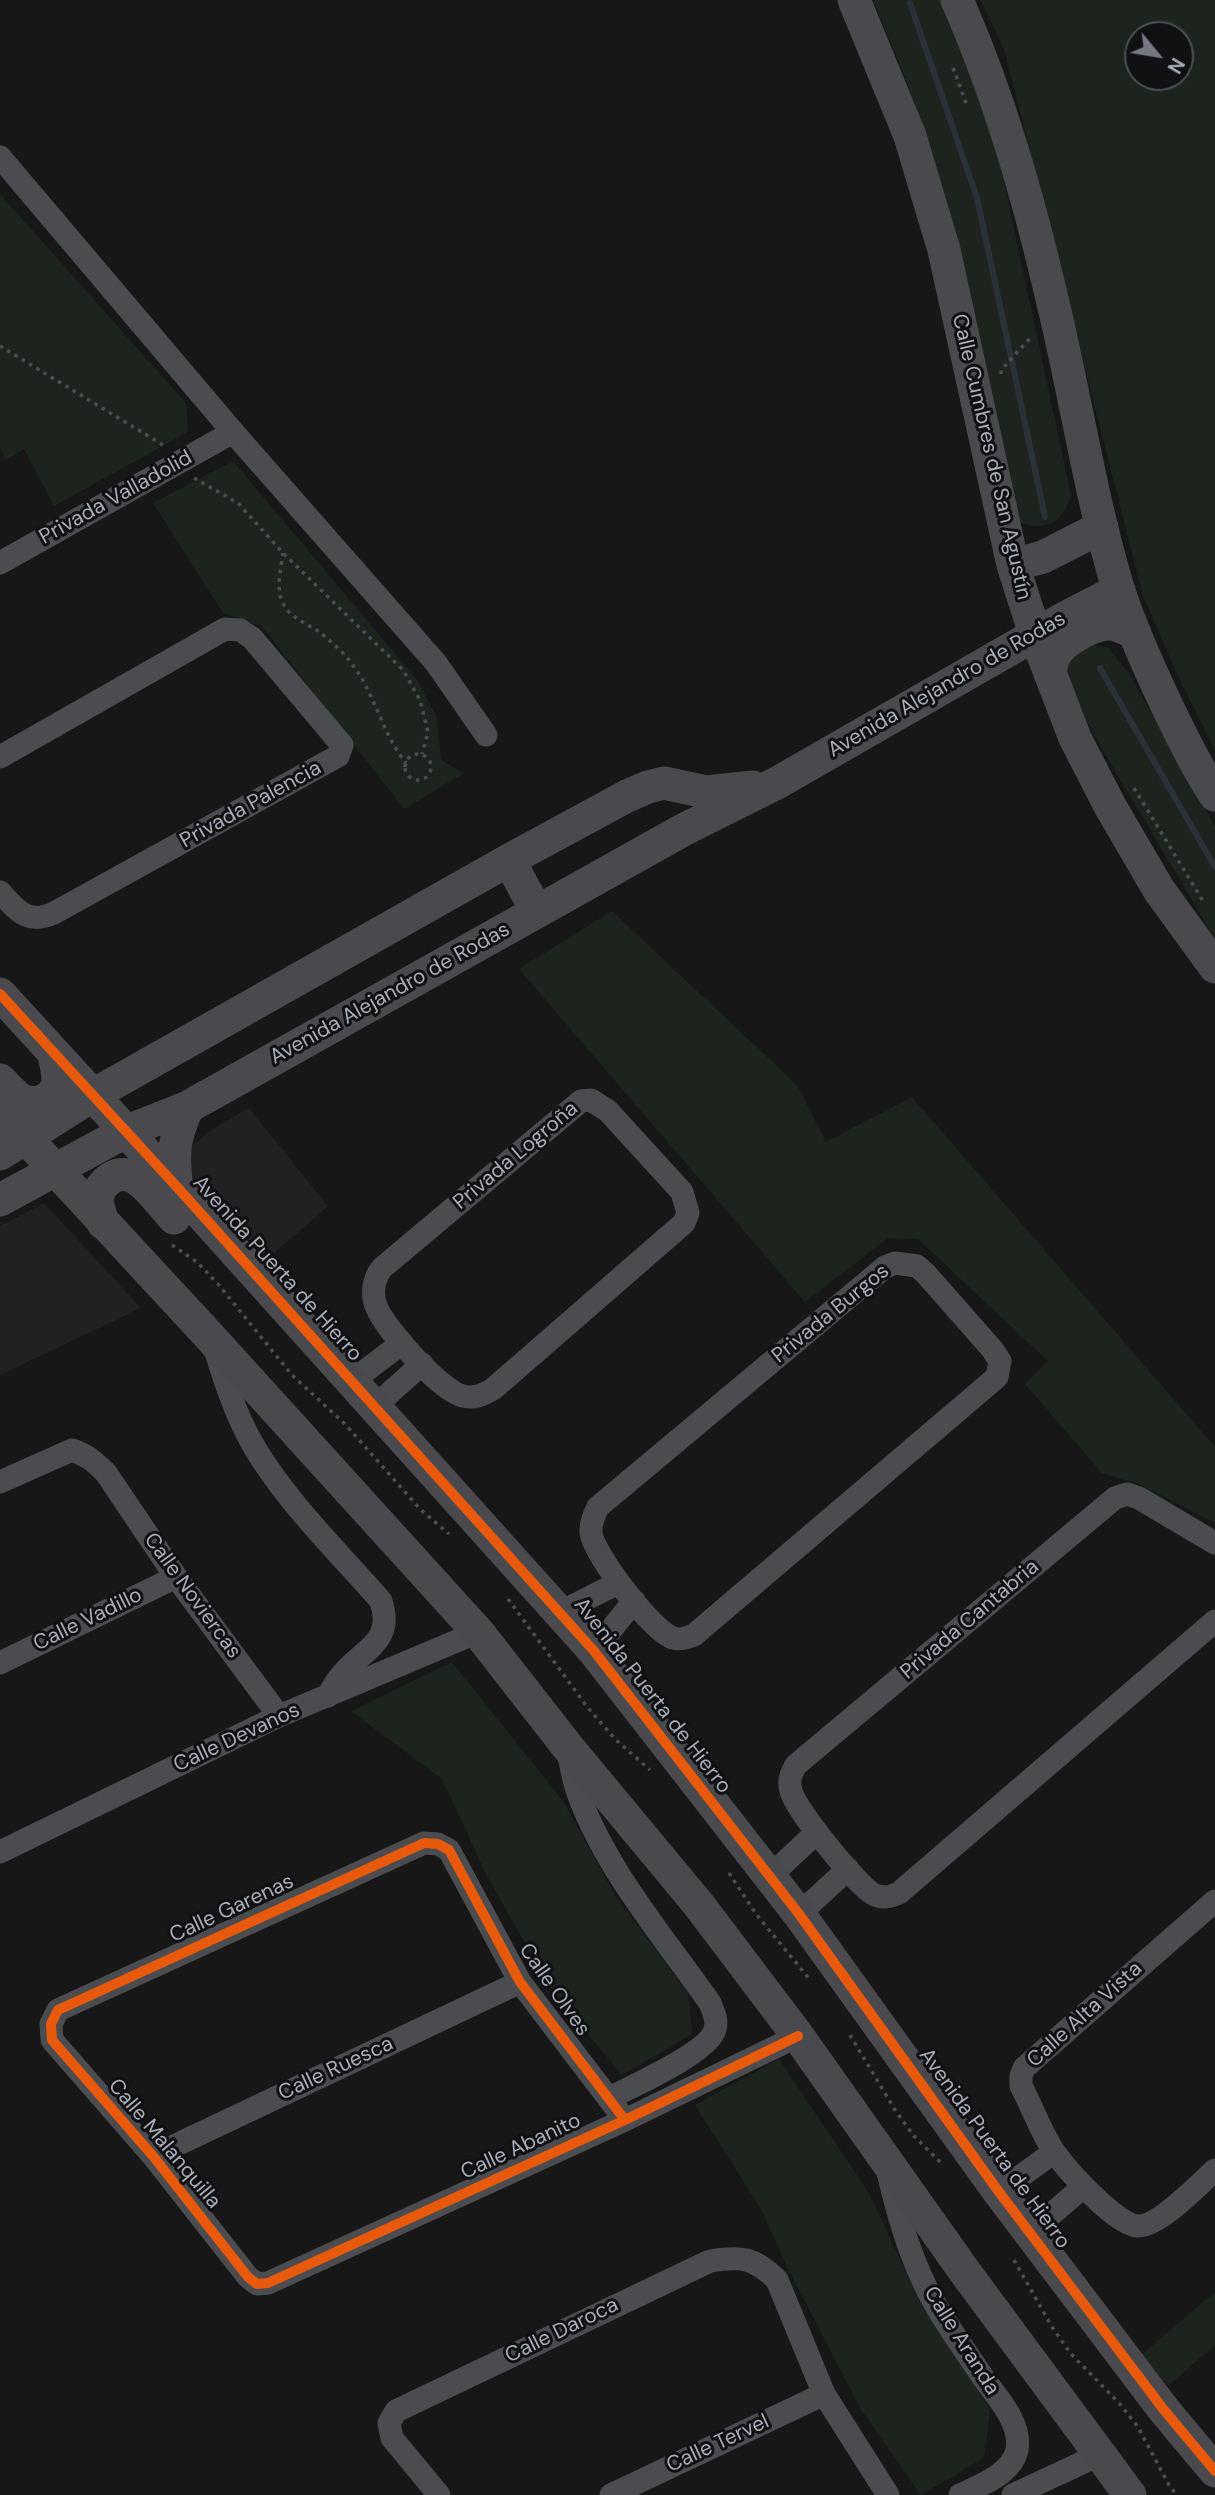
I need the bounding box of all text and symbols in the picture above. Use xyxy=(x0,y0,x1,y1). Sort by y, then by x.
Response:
north arrow xyxy=(1124,21,1194,91)
text: N xyxy=(1162,53,1190,78)
street label: Calle Cumbres de San Agustín xyxy=(946,312,1036,602)
street label: Privada Valladolid xyxy=(35,446,197,550)
street label: Avenida Alejandro de Rodas xyxy=(824,606,1070,764)
street label: Privada Palencia xyxy=(176,756,326,854)
street label: Avenida Alejandro de Rodas xyxy=(266,917,514,1071)
street label: Privada Logroña xyxy=(449,1097,583,1215)
street label: Avenida Puerta de Hierro xyxy=(187,1171,367,1367)
street label: Privada Burgos xyxy=(767,1259,895,1369)
street label: Calle Noviercas xyxy=(138,1528,246,1664)
street label: Privada Cantabria xyxy=(896,1555,1044,1685)
street label: Calle Vadillo xyxy=(30,1583,146,1657)
street label: Avenida Puerta de Hierro xyxy=(568,1593,736,1799)
street label: Calle Devanos xyxy=(170,1698,304,1778)
street label: Calle Garenas xyxy=(166,1869,298,1949)
street label: Calle Olves xyxy=(513,1939,595,2041)
street label: Calle Alta Vista xyxy=(1022,1957,1148,2073)
street label: Calle Ruesca xyxy=(275,2031,397,2107)
street label: Avenida Puerta de Hierro xyxy=(913,2044,1075,2254)
street label: Calle Malanquilla xyxy=(102,2074,226,2214)
street label: Calle Abanito xyxy=(457,2108,585,2186)
street label: Calle Aranda xyxy=(918,2282,1004,2400)
street label: Calle Daroca xyxy=(501,2293,623,2369)
street label: Calle Tervel xyxy=(663,2409,773,2479)

